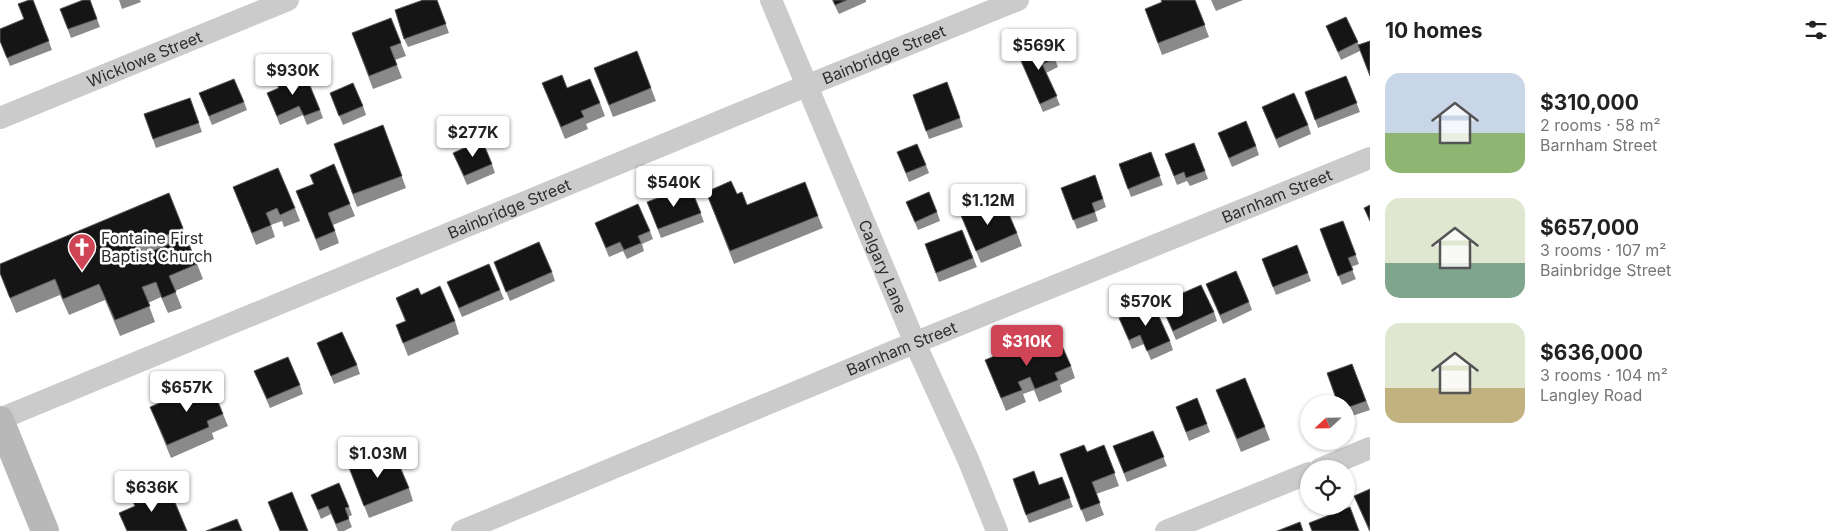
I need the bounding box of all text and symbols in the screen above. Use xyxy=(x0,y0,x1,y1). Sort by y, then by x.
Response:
icon: filters xyxy=(1802,16,1830,44)
text: 10 homes xyxy=(1385,18,1483,43)
street label: Bainbridge Street xyxy=(819,21,948,88)
street label: Wicklowe Street xyxy=(84,26,205,91)
pin: $569K xyxy=(1004,28,1074,71)
text: $569K xyxy=(1013,35,1066,55)
pin: $930K xyxy=(258,54,328,96)
text: $930K xyxy=(266,60,320,80)
text: $310,000 xyxy=(1540,90,1639,115)
icon: home xyxy=(1425,93,1485,153)
text: 2 rooms · 58 m² xyxy=(1540,115,1660,135)
pin: $277K xyxy=(438,116,508,158)
text: $277K xyxy=(448,122,498,142)
text: Barnham Street xyxy=(1540,135,1657,155)
street label: Barnham Street xyxy=(1219,165,1335,227)
pin: $540K xyxy=(639,166,709,208)
text: $540K xyxy=(647,172,701,192)
street label: Bainbridge Street xyxy=(445,174,574,243)
pin: $1.12M xyxy=(947,184,1029,226)
text: $1.12M xyxy=(961,190,1015,210)
text: $657,000 xyxy=(1540,215,1639,240)
street label: Calgary Lane xyxy=(854,217,911,316)
icon: home xyxy=(1425,218,1485,278)
place label: Fontaine First Baptist Church xyxy=(101,228,213,266)
church icon: Fontaine First Baptist Church xyxy=(67,232,97,271)
text: 3 rooms · 107 m² xyxy=(1540,240,1666,260)
text: Bainbridge Street xyxy=(1540,260,1671,280)
pin: $570K xyxy=(1111,284,1181,327)
text: $570K xyxy=(1120,291,1172,311)
street label: Barnham Street xyxy=(843,317,960,380)
pin: $310K xyxy=(992,324,1062,367)
text: $310K xyxy=(1002,331,1052,351)
text: $636,000 xyxy=(1540,340,1643,365)
icon: home xyxy=(1425,343,1485,403)
text: 3 rooms · 104 m² xyxy=(1540,365,1668,385)
pin: $657K xyxy=(152,370,222,413)
text: $657K xyxy=(161,377,213,397)
text: Langley Road xyxy=(1540,385,1642,405)
north arrow xyxy=(1300,395,1355,450)
map controls xyxy=(1300,395,1355,515)
pin: $1.03M xyxy=(337,436,419,479)
text: $1.03M xyxy=(349,443,407,463)
button: locate xyxy=(1300,460,1355,515)
pin: $636K xyxy=(117,470,187,513)
text: $636K xyxy=(125,477,179,497)

